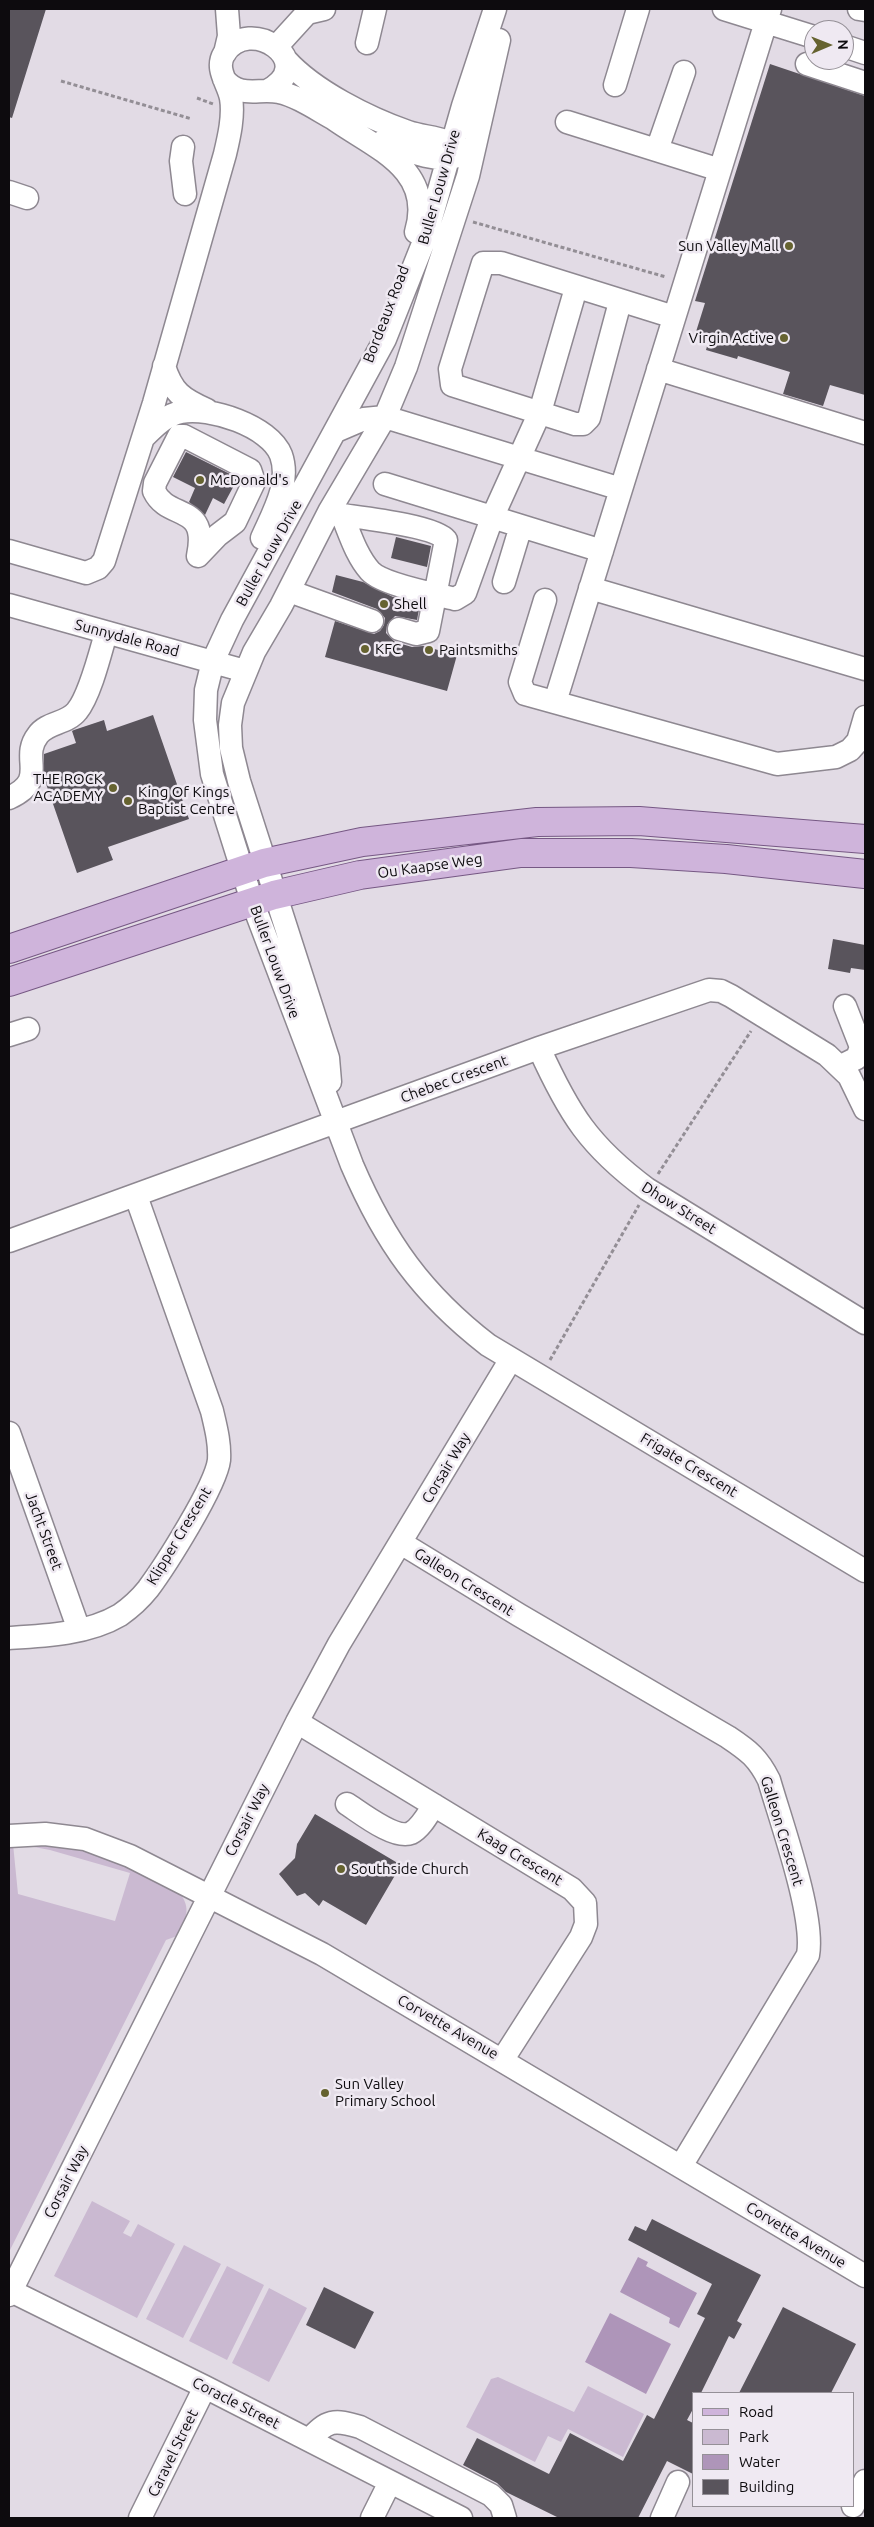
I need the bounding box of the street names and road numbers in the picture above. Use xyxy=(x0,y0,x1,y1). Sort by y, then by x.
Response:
street label: Buller Louw Drive xyxy=(414,127,464,247)
street label: Bordeaux Road xyxy=(359,263,413,365)
street label: Buller Louw Drive xyxy=(232,497,306,609)
street label: Sunnydale Road xyxy=(73,615,181,661)
street label: Ou Kaapse Weg xyxy=(376,850,484,882)
street label: Buller Louw Drive xyxy=(246,903,304,1021)
street label: Chebec Crescent xyxy=(398,1051,510,1107)
street label: Dhow Street xyxy=(638,1178,720,1238)
street label: Corsair Way xyxy=(418,1429,474,1507)
street label: Frigate Crescent xyxy=(637,1429,741,1501)
street label: Klipper Crescent xyxy=(143,1484,215,1588)
street label: Jacht Street xyxy=(22,1489,66,1573)
street label: Galleon Crescent xyxy=(411,1544,517,1620)
street label: Galleon Crescent xyxy=(757,1774,807,1888)
street label: Corsair Way xyxy=(221,1781,273,1859)
street label: Kaag Crescent xyxy=(474,1825,566,1889)
street label: Corvette Avenue xyxy=(394,1991,502,2063)
street label: Corsair Way xyxy=(40,2143,92,2221)
street label: Corvette Avenue xyxy=(743,2198,849,2272)
street label: Coracle Street xyxy=(189,2373,283,2433)
street label: Caravel Street xyxy=(144,2406,202,2500)

